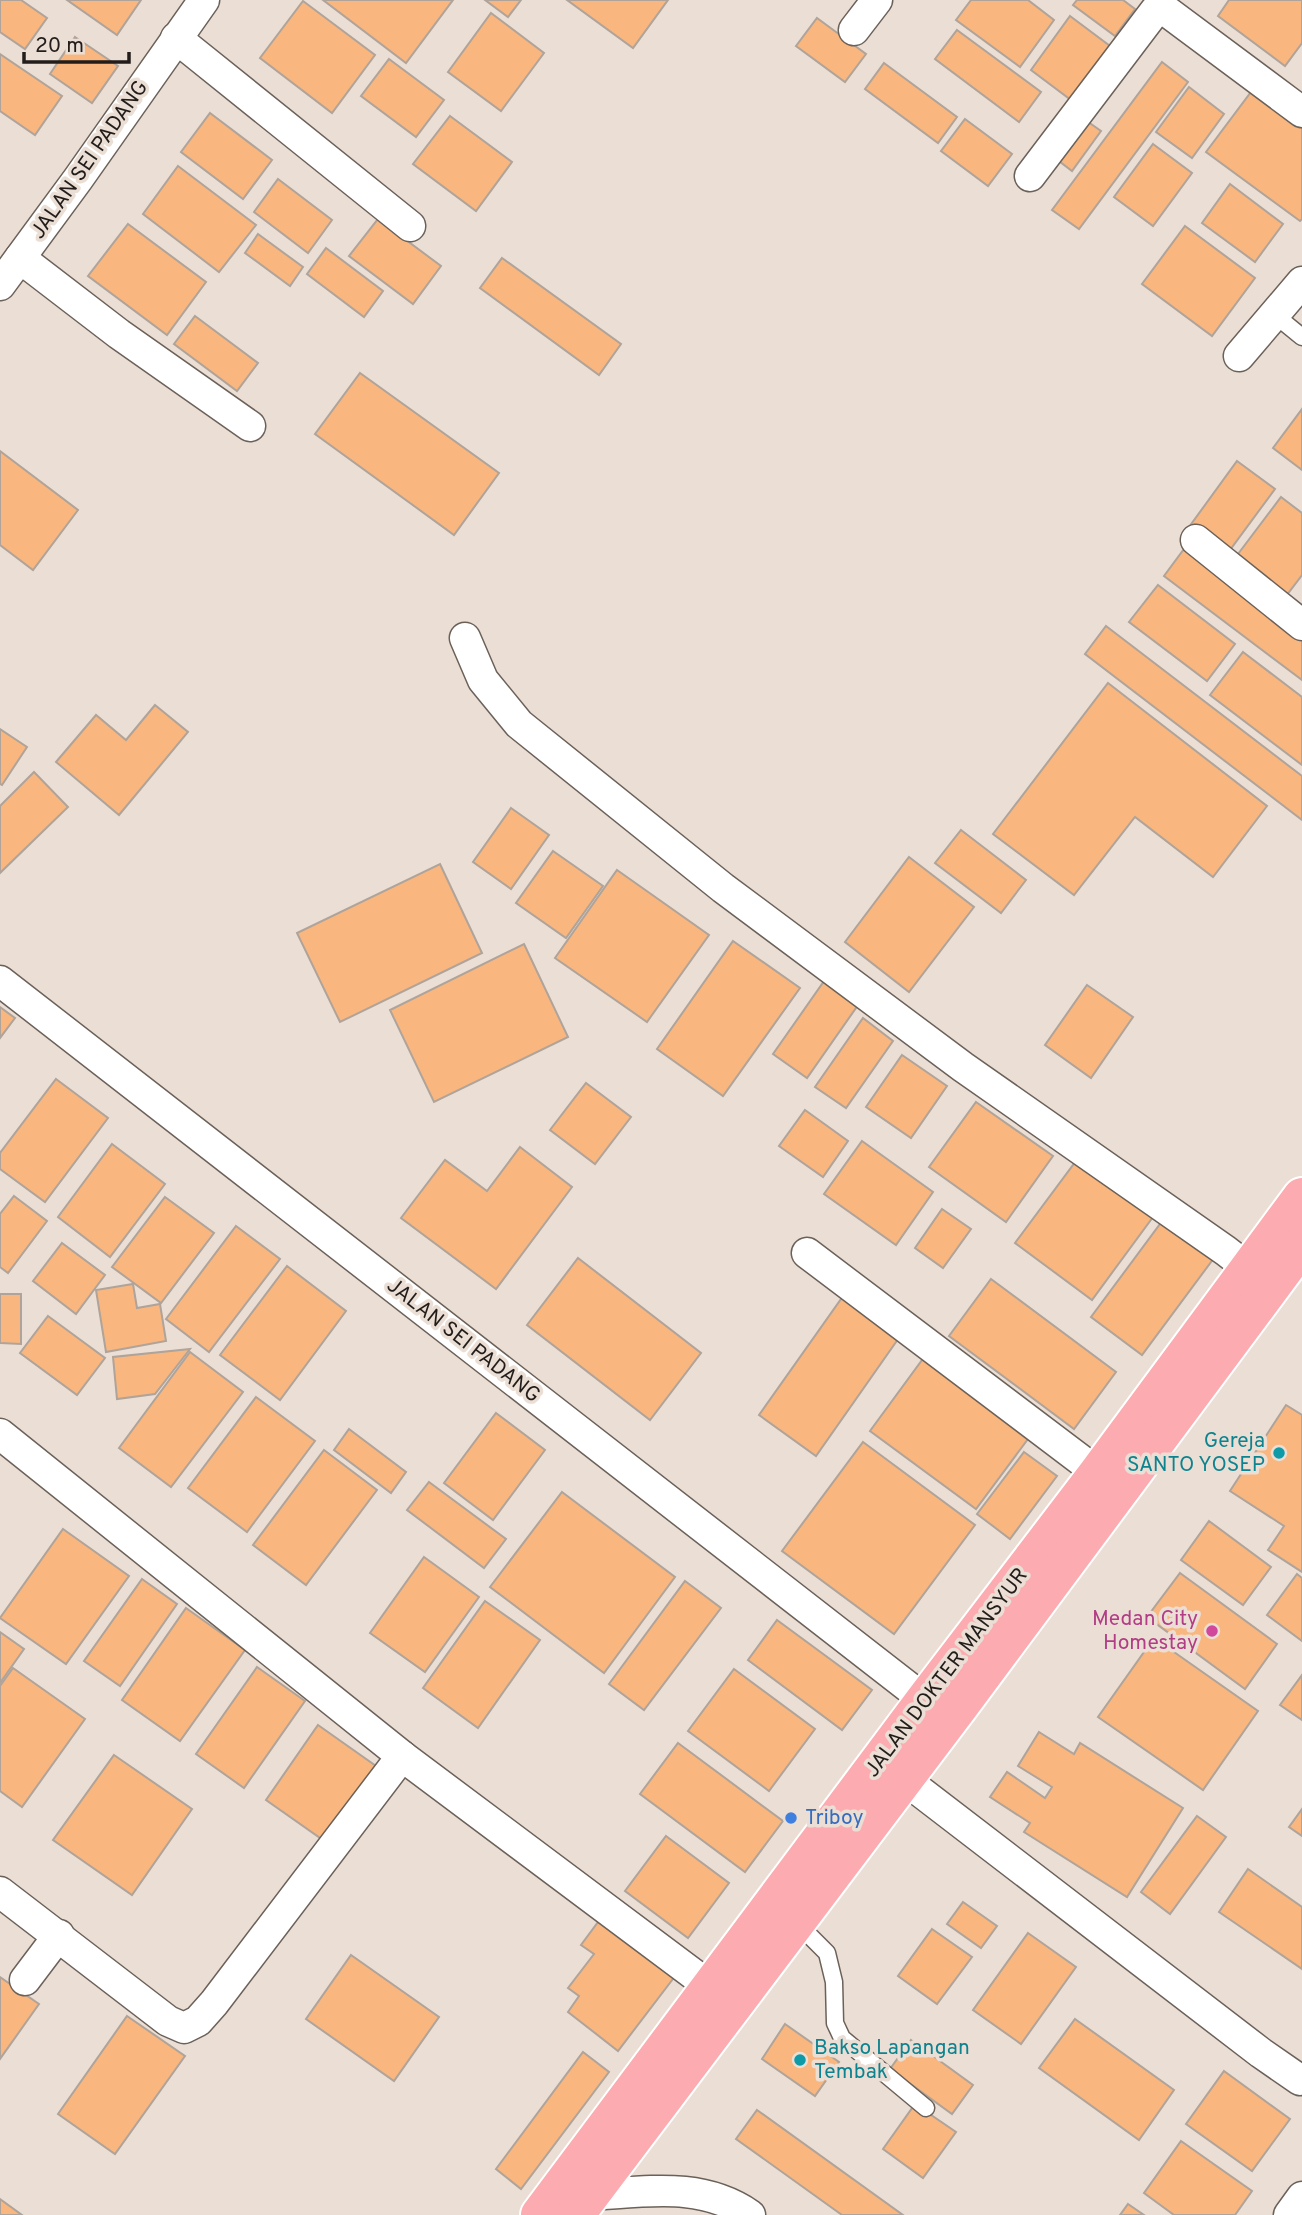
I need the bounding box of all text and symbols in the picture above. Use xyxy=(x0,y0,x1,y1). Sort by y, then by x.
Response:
scale bar xyxy=(24,21,130,65)
text: 20 m xyxy=(35,33,84,60)
street label: JALAN SEI PADANG xyxy=(25,75,155,245)
street label: JALAN SEI PADANG xyxy=(381,1273,545,1409)
place label: Gereja SANTO YOSEP xyxy=(1127,1428,1265,1479)
marker: Gereja SANTO YOSEP xyxy=(1271,1445,1287,1461)
street label: JALAN DOKTER MANSYUR xyxy=(859,1563,1035,1783)
place label: Medan City Homestay xyxy=(1092,1606,1198,1657)
marker: Medan City Homestay xyxy=(1204,1623,1220,1639)
place label: Triboy xyxy=(805,1805,864,1832)
marker: Triboy xyxy=(783,1810,799,1826)
place label: Bakso Lapangan Tembak xyxy=(814,2035,970,2086)
marker: Bakso Lapangan Tembak xyxy=(792,2052,808,2068)

